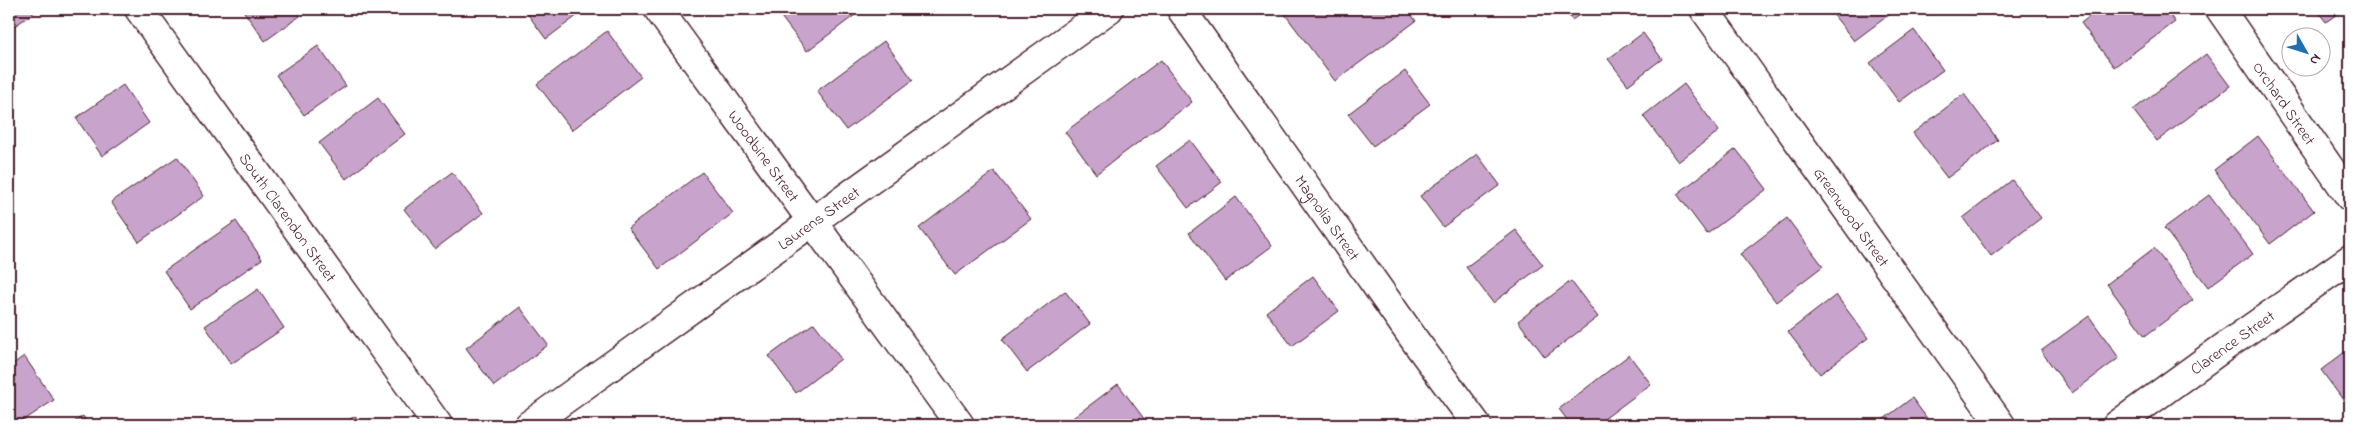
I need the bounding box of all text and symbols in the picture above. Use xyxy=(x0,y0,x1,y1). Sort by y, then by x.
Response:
north arrow xyxy=(2282,28,2332,78)
text: N xyxy=(2304,49,2326,70)
street label: Orchard Street xyxy=(2246,57,2321,151)
street label: Woodbine Street xyxy=(721,106,805,208)
street label: South Clarendon Street xyxy=(232,148,342,288)
street label: Greenwood Street xyxy=(1807,163,1895,273)
street label: Magnolia Street xyxy=(1288,171,1365,267)
street label: Laurens Street xyxy=(773,181,866,257)
street label: Clarence Street xyxy=(2186,305,2281,382)

